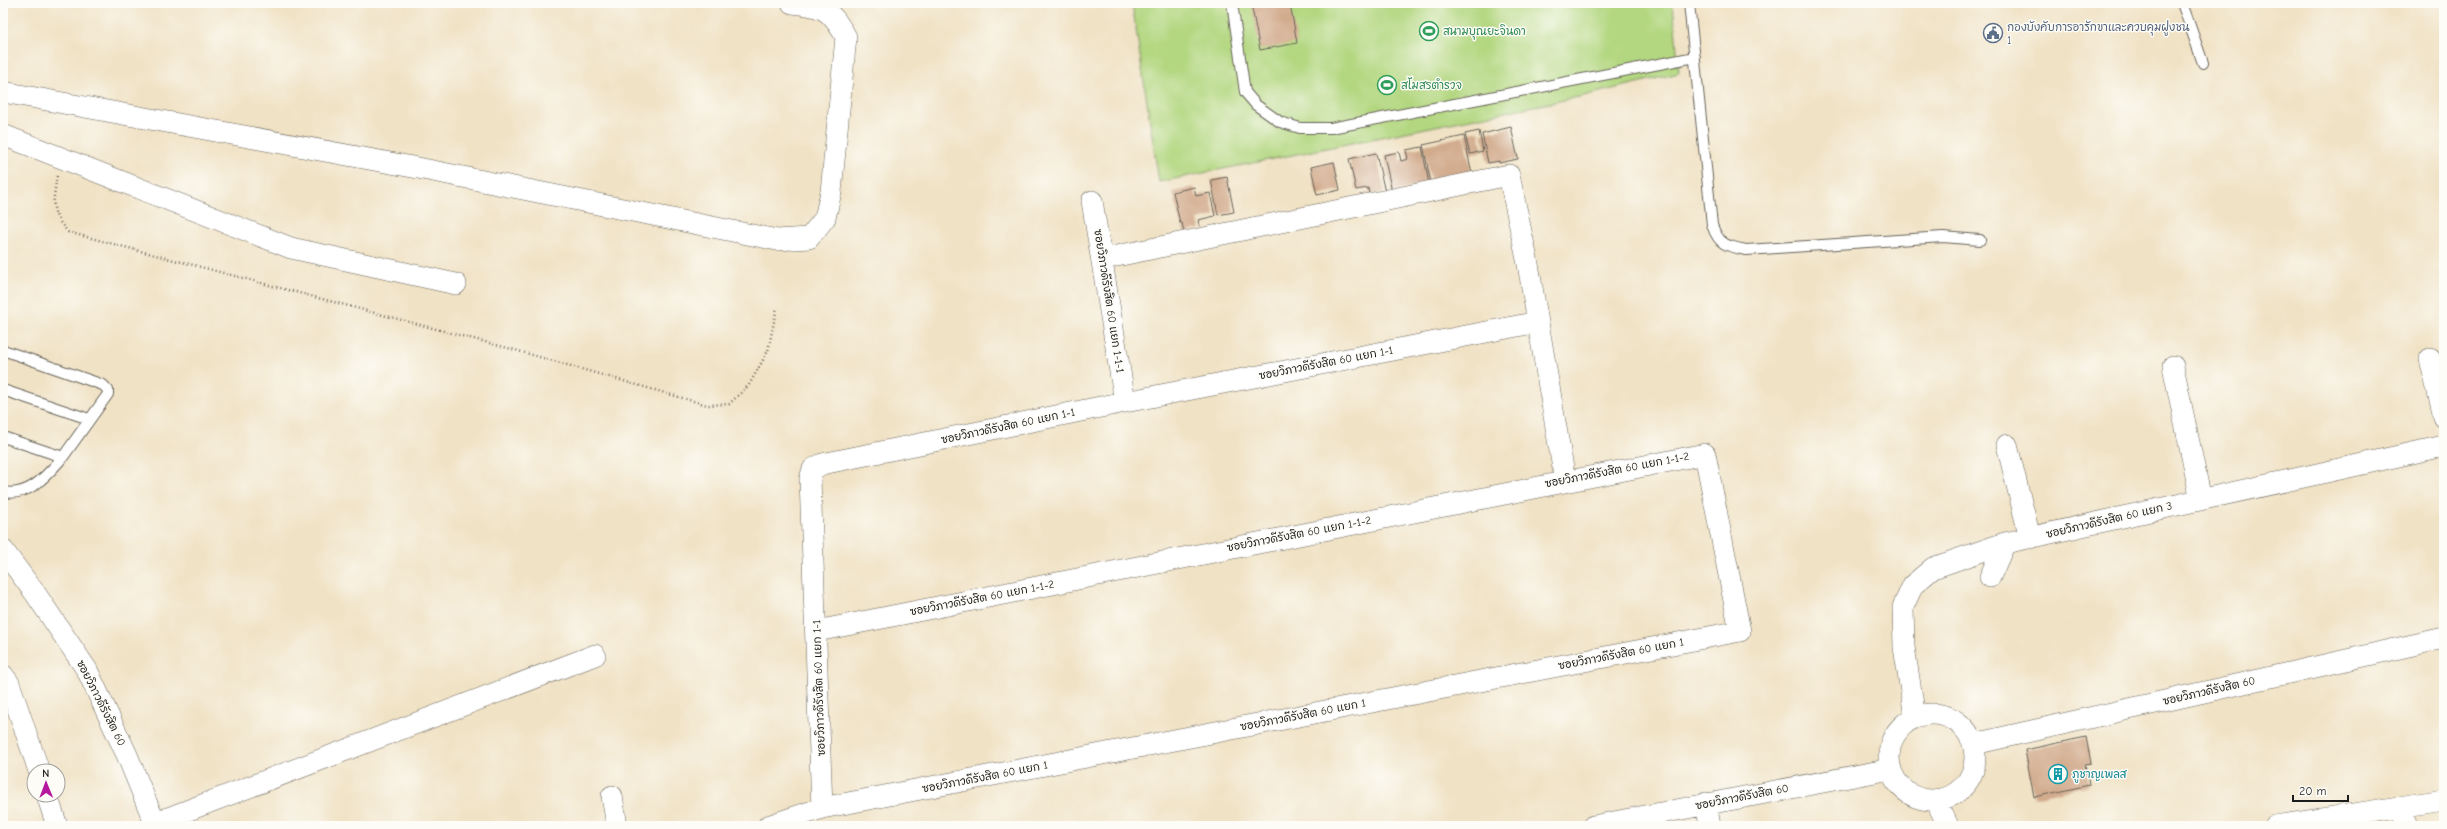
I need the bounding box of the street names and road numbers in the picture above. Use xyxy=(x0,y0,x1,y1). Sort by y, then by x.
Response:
street label: ซอยวิภาวดีรังสิต 60 แยก 1-1-1 xyxy=(1091,228,1128,374)
street label: ซอยวิภาวดีรังสิต 60 แยก 1-1 xyxy=(1258,343,1394,382)
street label: ซอยวิภาวดีรังสิต 60 แยก 1-1 xyxy=(940,404,1076,447)
street label: ซอยวิภาวดีรังสิต 60 แยก 1-1-2 xyxy=(1544,449,1690,490)
street label: ซอยวิภาวดีรังสิต 60 แยก 3 xyxy=(2045,498,2173,541)
street label: ซอยวิภาวดีรังสิต 60 แยก 1-1-2 xyxy=(1226,513,1372,554)
street label: ซอยวิภาวดีรังสิต 60 แยก 1-1-2 xyxy=(909,577,1055,618)
street label: ซอยวิภาวดีรังสิต 60 แยก 1-1 xyxy=(809,620,828,756)
street label: ซอยวิภาวดีรังสิต 60 แยก 1 xyxy=(1557,634,1685,673)
street label: ซอยวิภาวดีรังสิต 60 xyxy=(74,657,129,748)
street label: ซอยวิภาวดีรังสิต 60 xyxy=(2161,673,2257,708)
street label: ซอยวิภาวดีรังสิต 60 แยก 1 xyxy=(1239,695,1367,734)
street label: ซอยวิภาวดีรังสิต 60 แยก 1 xyxy=(921,757,1049,796)
street label: ซอยวิภาวดีรังสิต 60 xyxy=(1694,781,1790,812)

